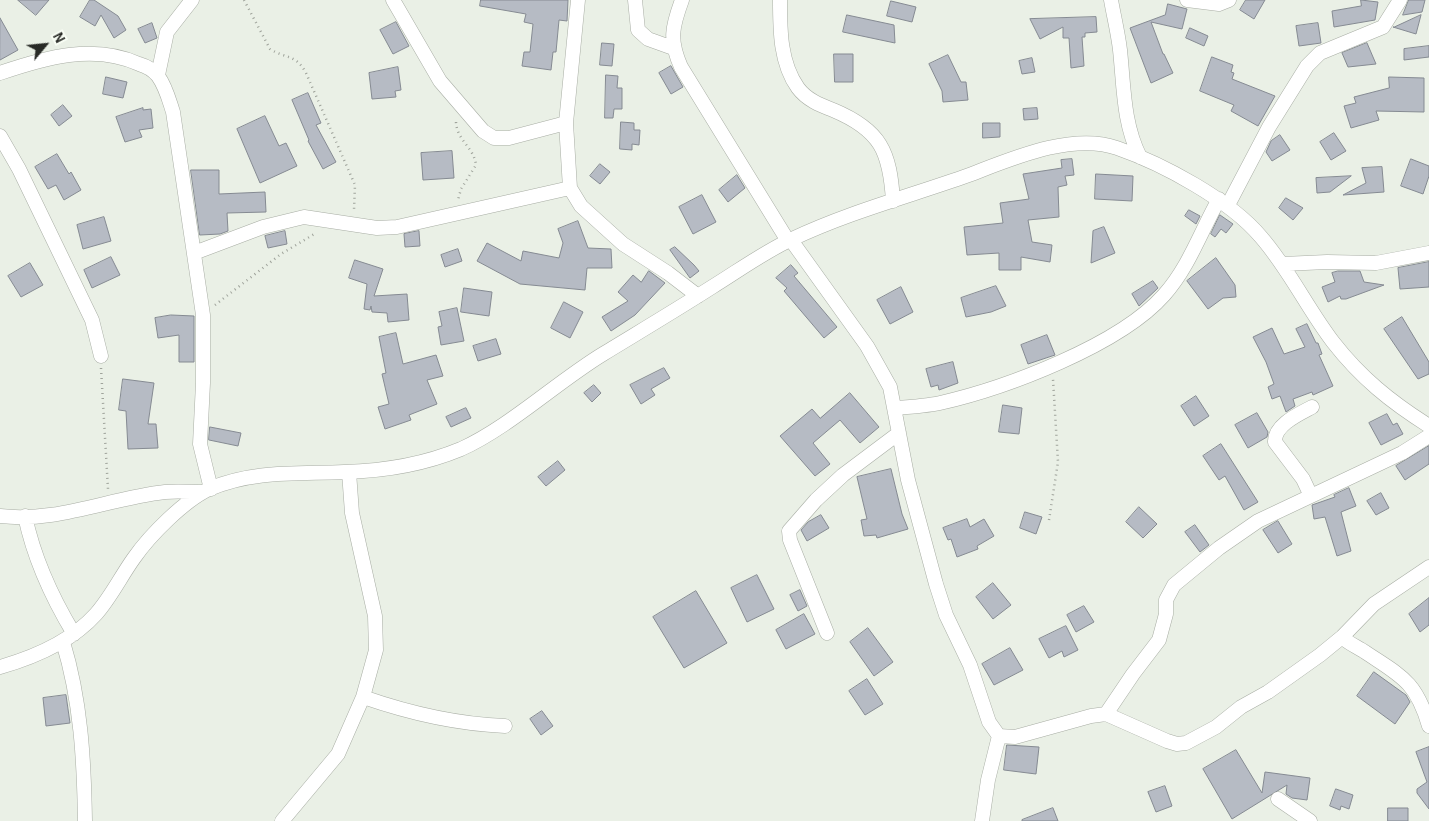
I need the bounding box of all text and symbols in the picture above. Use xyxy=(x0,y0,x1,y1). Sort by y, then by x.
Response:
north arrow xyxy=(20,20,70,70)
text: N xyxy=(50,30,67,46)

